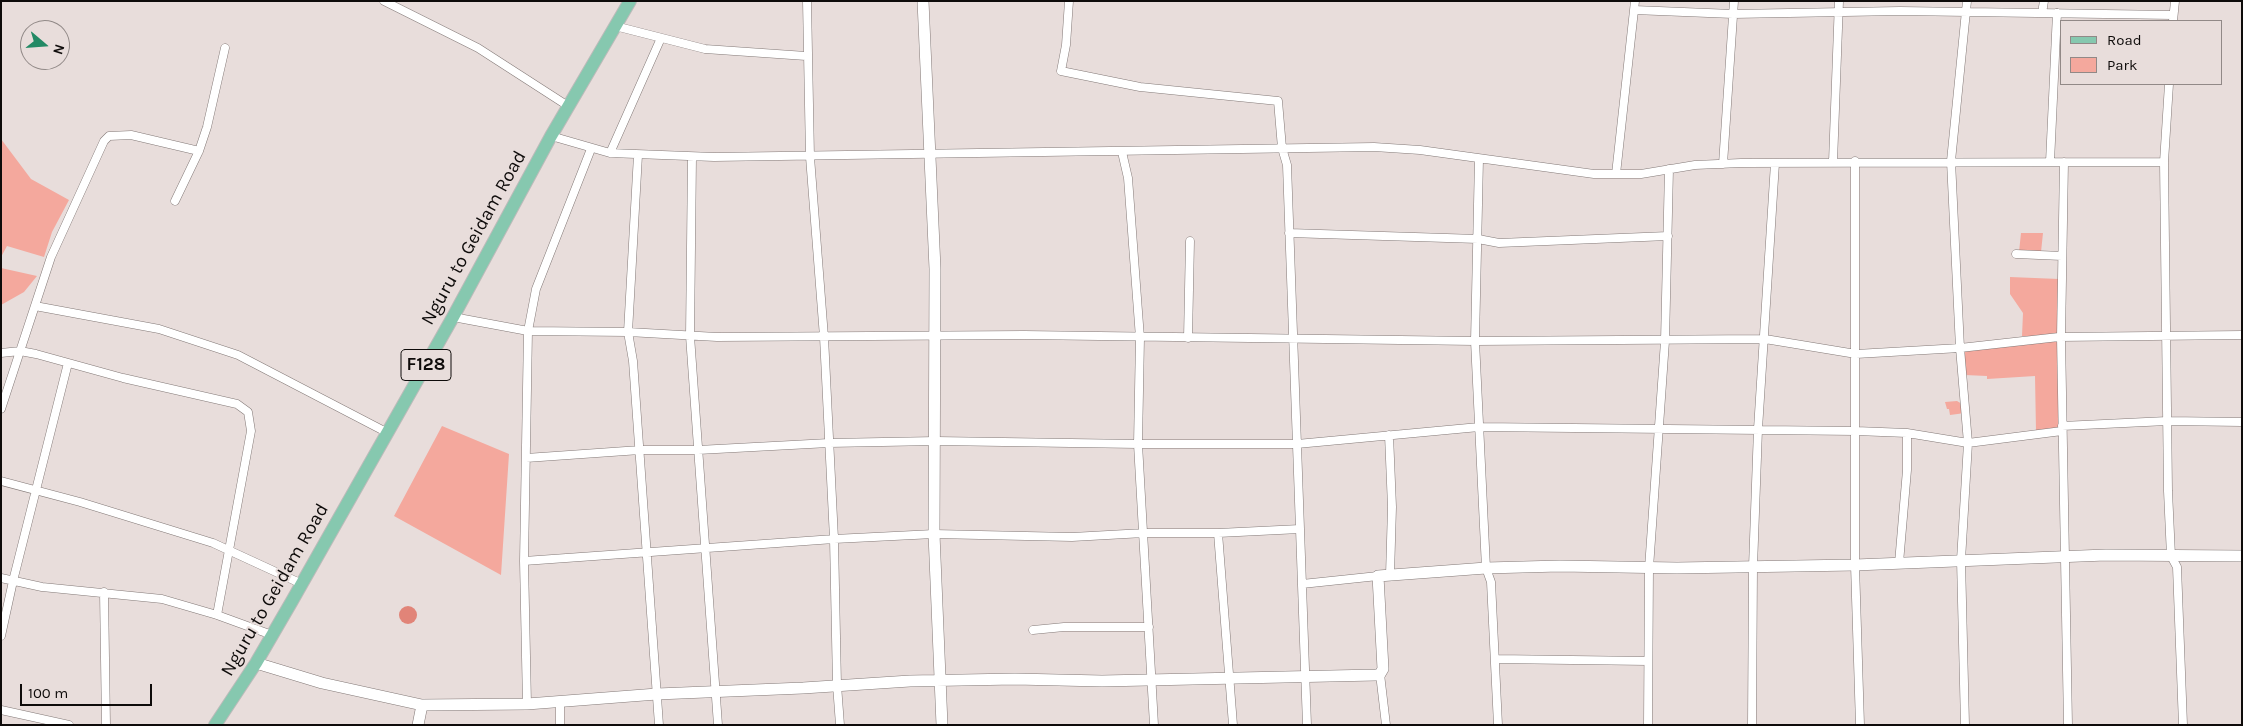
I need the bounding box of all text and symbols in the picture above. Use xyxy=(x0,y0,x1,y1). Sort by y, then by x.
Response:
north arrow xyxy=(20,20,70,70)
legend xyxy=(2060,20,2223,85)
text: Road xyxy=(2107,31,2142,49)
text: N xyxy=(49,42,68,57)
text: Park xyxy=(2107,56,2137,74)
street label: Nguru to Geidam Road xyxy=(417,147,531,329)
road number: F128 xyxy=(401,350,451,380)
street label: Nguru to Geidam Road xyxy=(216,500,334,680)
scale bar xyxy=(22,674,155,706)
text: 100 m xyxy=(28,684,68,702)

